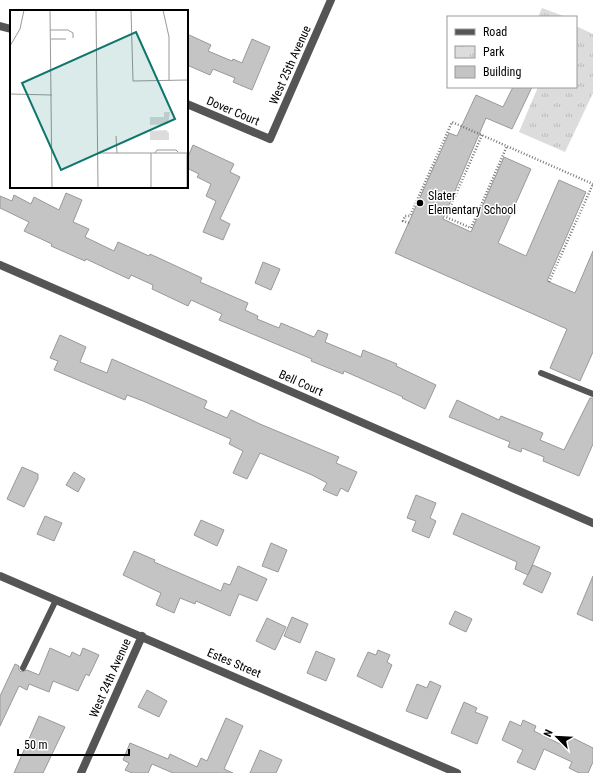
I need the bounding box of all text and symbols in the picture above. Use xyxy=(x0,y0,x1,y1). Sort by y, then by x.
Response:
inset map xyxy=(10,10,188,188)
legend xyxy=(447,16,577,88)
street label: West 25th Avenue xyxy=(266,23,314,107)
text: Road xyxy=(483,25,507,39)
text: Park xyxy=(483,45,505,59)
text: Building xyxy=(483,65,521,79)
street label: Dover Court xyxy=(204,94,262,129)
place label: Slater Elementary School xyxy=(428,189,516,217)
marker: Slater Elementary School xyxy=(415,198,425,208)
street label: Bell Court xyxy=(277,367,326,399)
street label: West 24th Avenue xyxy=(86,636,134,720)
street label: Estes Street xyxy=(205,645,263,681)
north arrow xyxy=(537,717,577,757)
text: N xyxy=(541,727,556,739)
scale bar xyxy=(18,731,129,757)
text: 50 m xyxy=(24,738,48,752)

